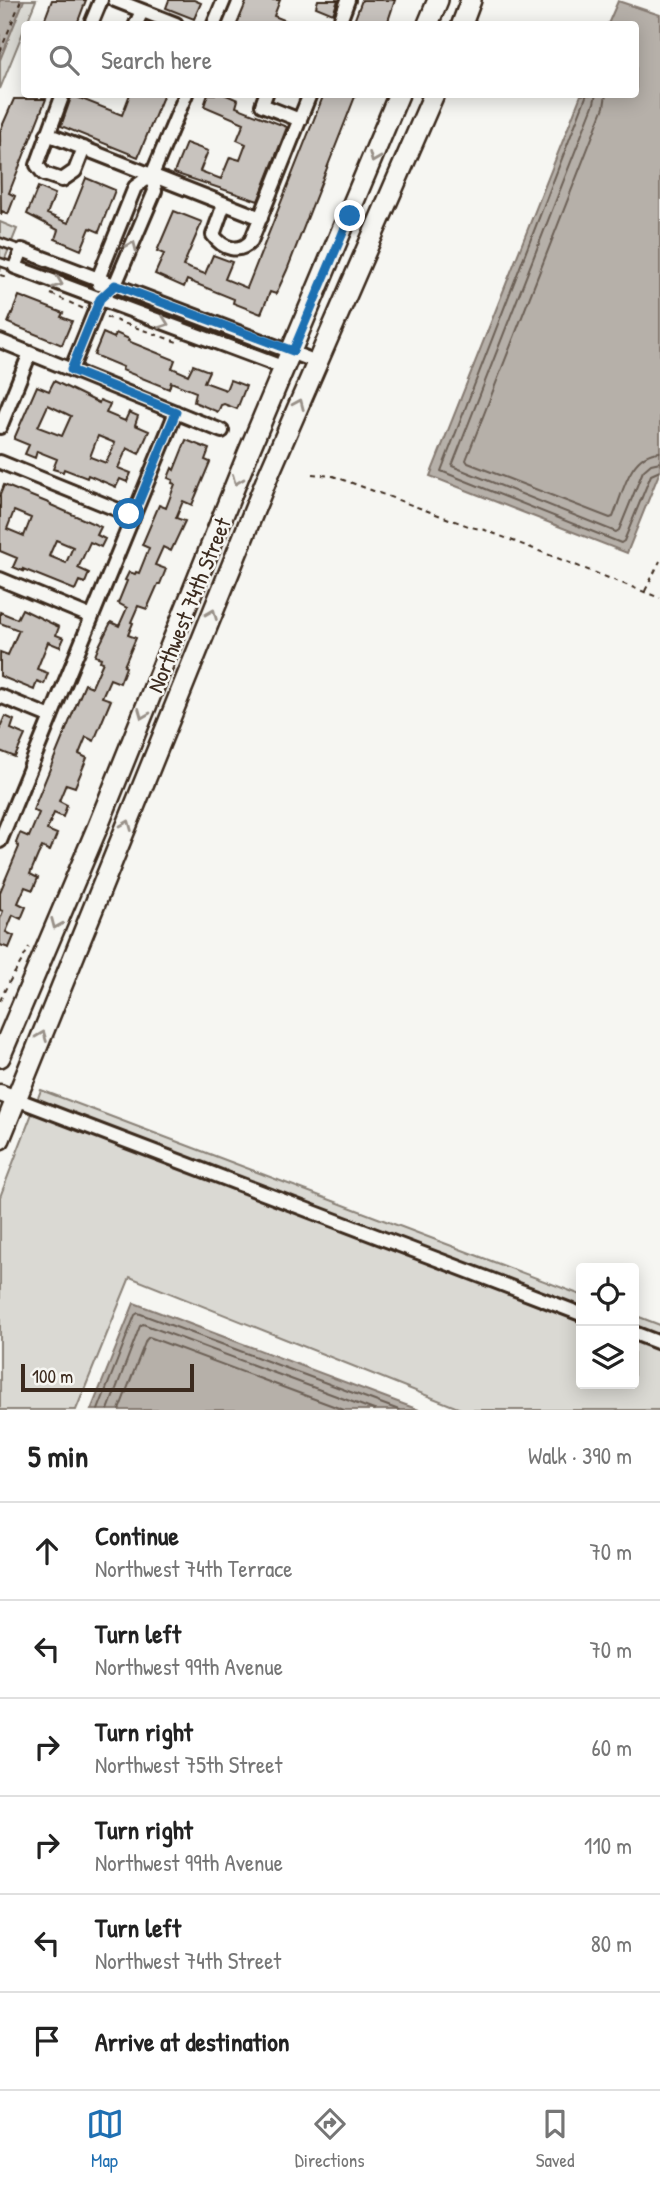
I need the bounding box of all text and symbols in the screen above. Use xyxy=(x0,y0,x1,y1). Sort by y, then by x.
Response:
search box xyxy=(21,21,639,98)
icon: search xyxy=(45,41,83,79)
text: Search here xyxy=(101,42,212,77)
one-way arrow xyxy=(368,151,382,163)
route end xyxy=(334,200,365,231)
one-way arrow xyxy=(124,240,138,253)
one-way arrow xyxy=(51,274,63,288)
one-way arrow xyxy=(158,314,170,328)
one-way arrow xyxy=(291,398,305,411)
one-way arrow xyxy=(232,473,246,485)
route start xyxy=(113,498,144,529)
street label: Northwest 74th Street xyxy=(139,512,238,697)
one-way arrow xyxy=(204,608,218,621)
one-way arrow xyxy=(138,707,152,719)
one-way arrow xyxy=(118,819,132,831)
one-way arrow xyxy=(50,917,64,929)
one-way arrow xyxy=(33,1030,47,1042)
map controls xyxy=(576,1263,639,1389)
button: locate xyxy=(576,1263,639,1326)
button: layers xyxy=(576,1326,639,1389)
scale bar xyxy=(21,1361,194,1393)
text: 100 m xyxy=(32,1363,73,1389)
text: 5 min xyxy=(28,1436,88,1476)
text: Walk · 390 m xyxy=(528,1440,632,1471)
text: Continue xyxy=(95,1518,179,1553)
icon: ahead xyxy=(28,1532,66,1570)
text: 70 m xyxy=(589,1536,632,1567)
text: Northwest 74th Terrace xyxy=(95,1553,292,1584)
text: Turn left xyxy=(95,1616,181,1651)
icon: left xyxy=(28,1630,66,1668)
text: 70 m xyxy=(589,1634,632,1665)
text: Northwest 99th Avenue xyxy=(95,1651,283,1682)
text: Turn right xyxy=(95,1714,193,1749)
icon: right xyxy=(28,1728,66,1766)
text: 60 m xyxy=(592,1732,632,1763)
text: Northwest 75th Street xyxy=(95,1749,282,1780)
text: Turn right xyxy=(95,1812,193,1847)
icon: right xyxy=(28,1826,66,1864)
text: 110 m xyxy=(584,1830,632,1861)
text: Northwest 99th Avenue xyxy=(95,1847,283,1878)
text: Turn left xyxy=(95,1910,181,1945)
icon: left xyxy=(28,1924,66,1962)
text: 80 m xyxy=(591,1928,632,1959)
text: Northwest 74th Street xyxy=(95,1945,281,1976)
icon: arrive xyxy=(28,2022,66,2060)
text: Arrive at destination xyxy=(95,2024,290,2059)
tab: Map xyxy=(86,2105,124,2173)
tab: Directions xyxy=(295,2105,365,2173)
tab: Saved xyxy=(536,2105,574,2173)

